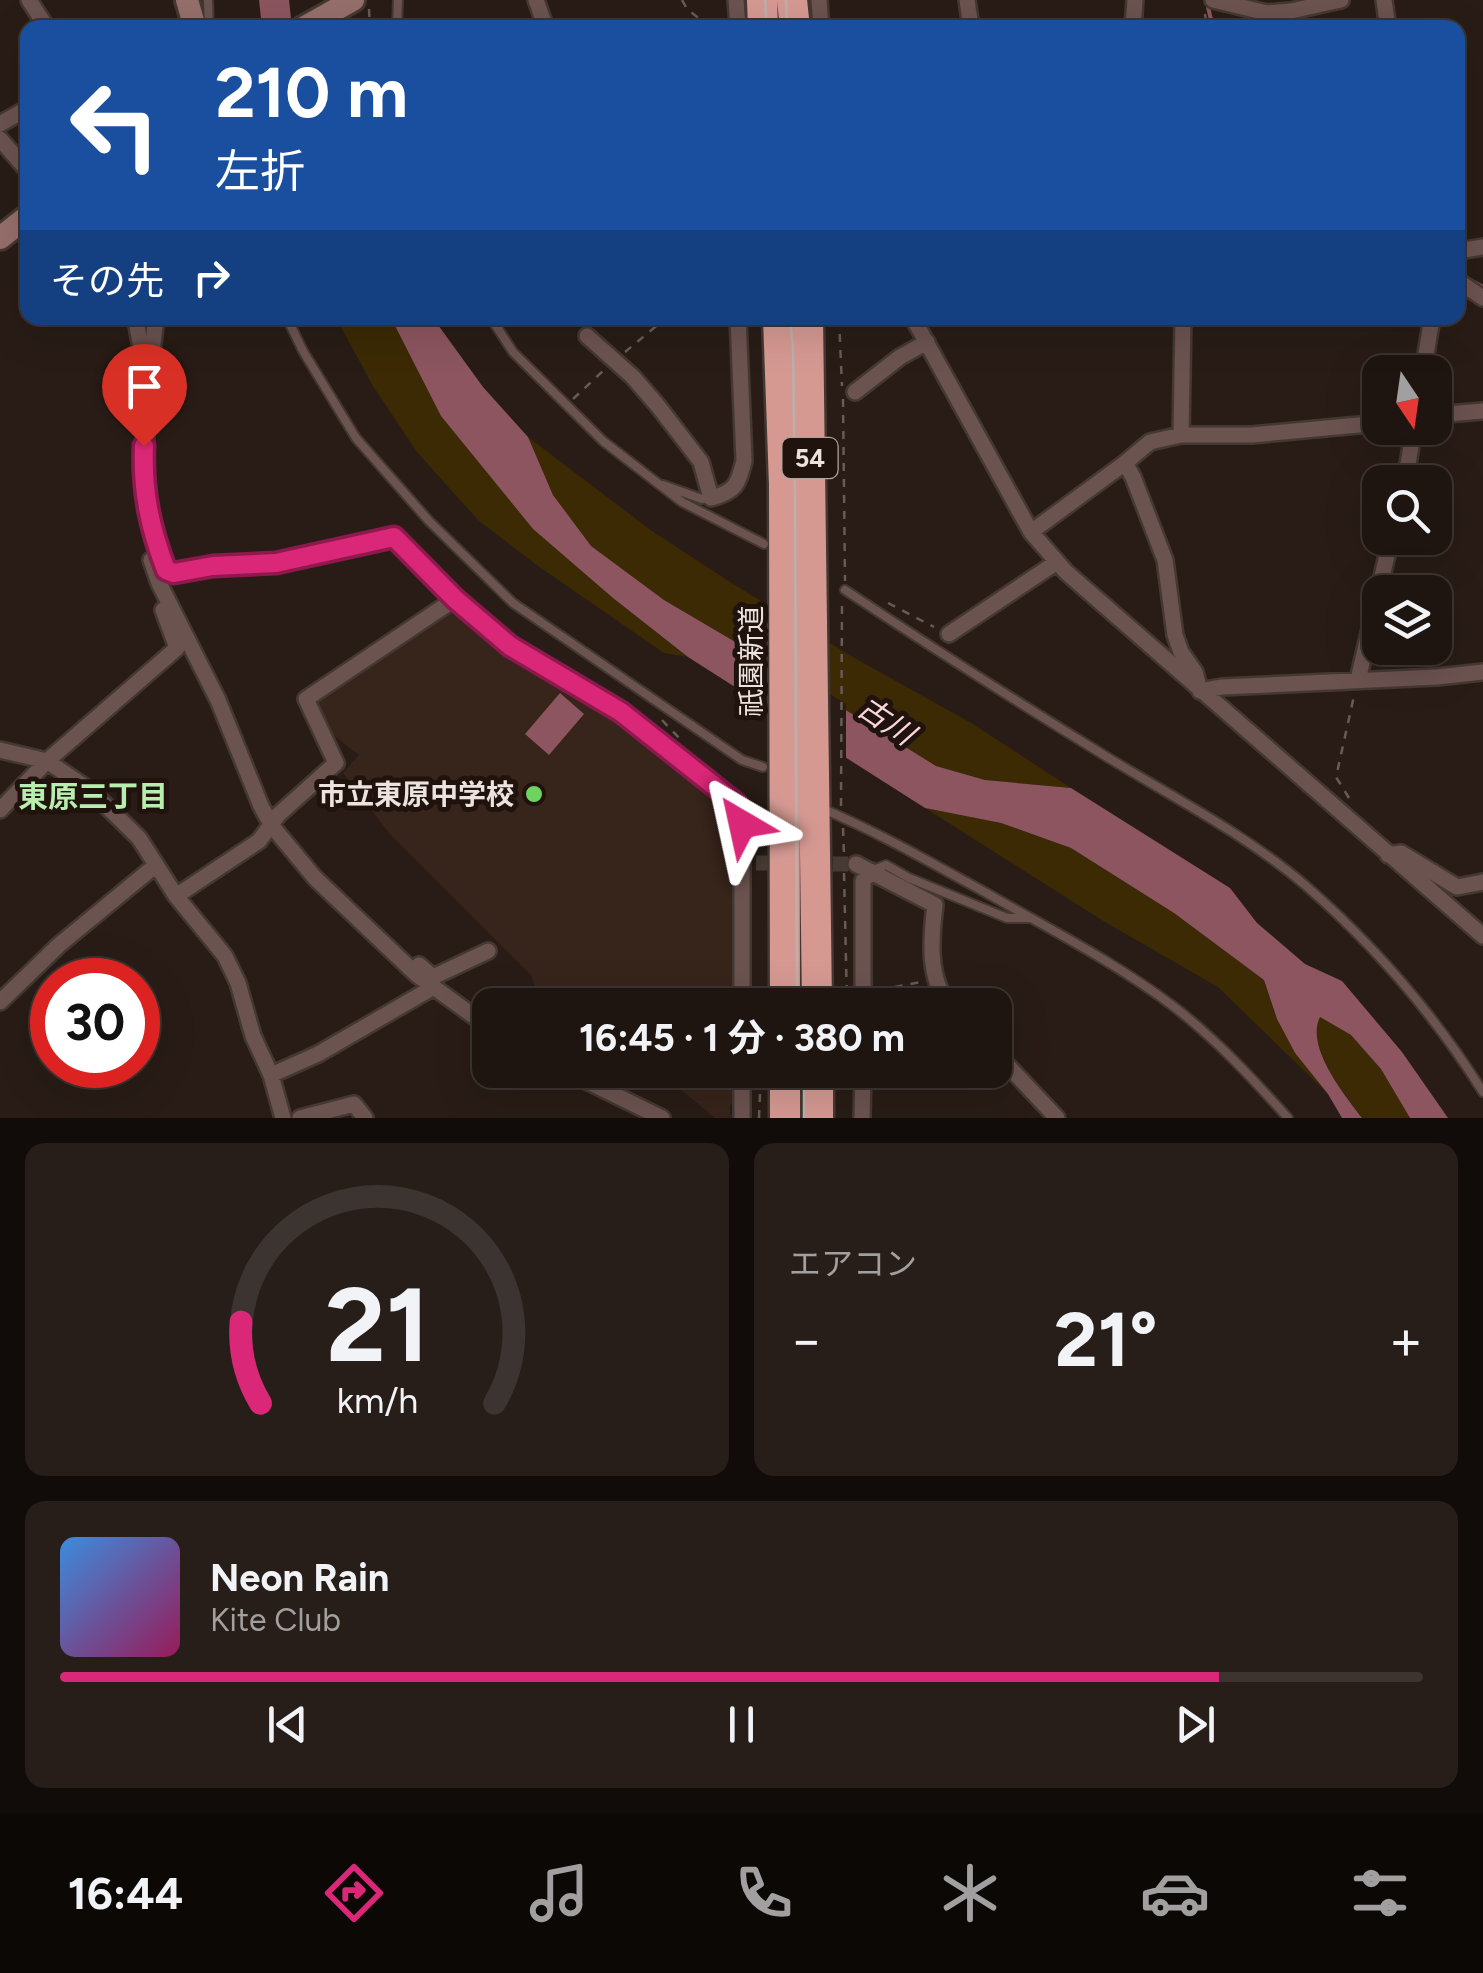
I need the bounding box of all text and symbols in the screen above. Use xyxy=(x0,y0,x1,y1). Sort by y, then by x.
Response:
text: 210 m xyxy=(215,50,408,135)
icon: left xyxy=(50,60,180,190)
text: 左折 xyxy=(215,144,305,198)
icon: right xyxy=(184,250,239,305)
text: その先 xyxy=(50,258,164,304)
pin xyxy=(102,344,187,447)
north arrow xyxy=(1362,355,1452,445)
map controls xyxy=(1362,355,1452,665)
icon: arrive xyxy=(117,359,172,414)
road number: 54 xyxy=(782,438,838,478)
button: search xyxy=(1362,465,1452,555)
button: layers xyxy=(1362,575,1452,665)
street label: 祇園新道 xyxy=(734,605,768,717)
water label: 古川 xyxy=(851,688,924,754)
position arrow xyxy=(690,772,794,876)
place label: 市立東原中学校 xyxy=(318,777,514,811)
district label: 東原三丁目 xyxy=(18,778,168,815)
marker: 市立東原中学校 xyxy=(523,783,545,805)
speed limit sign: 30 xyxy=(30,958,160,1088)
text: 16:45 · 1 分 · 380 m xyxy=(579,1015,905,1061)
text: エアコン xyxy=(789,1245,917,1283)
text: 21 xyxy=(325,1262,429,1387)
text: 21° xyxy=(1054,1295,1158,1385)
text: − xyxy=(789,1307,823,1373)
text: + xyxy=(1389,1307,1423,1373)
text: km/h xyxy=(336,1379,418,1422)
text: Neon Rain xyxy=(210,1555,389,1601)
text: Kite Club xyxy=(210,1601,341,1639)
icon: previous xyxy=(260,1697,315,1752)
icon: pause xyxy=(714,1697,769,1752)
icon: next xyxy=(1168,1697,1223,1752)
icon: directions xyxy=(319,1858,389,1928)
icon: music xyxy=(524,1858,594,1928)
icon: phone xyxy=(729,1858,799,1928)
icon: climate xyxy=(935,1858,1005,1928)
icon: car xyxy=(1140,1858,1210,1928)
icon: filters xyxy=(1345,1858,1415,1928)
text: 16:44 xyxy=(68,1866,183,1920)

